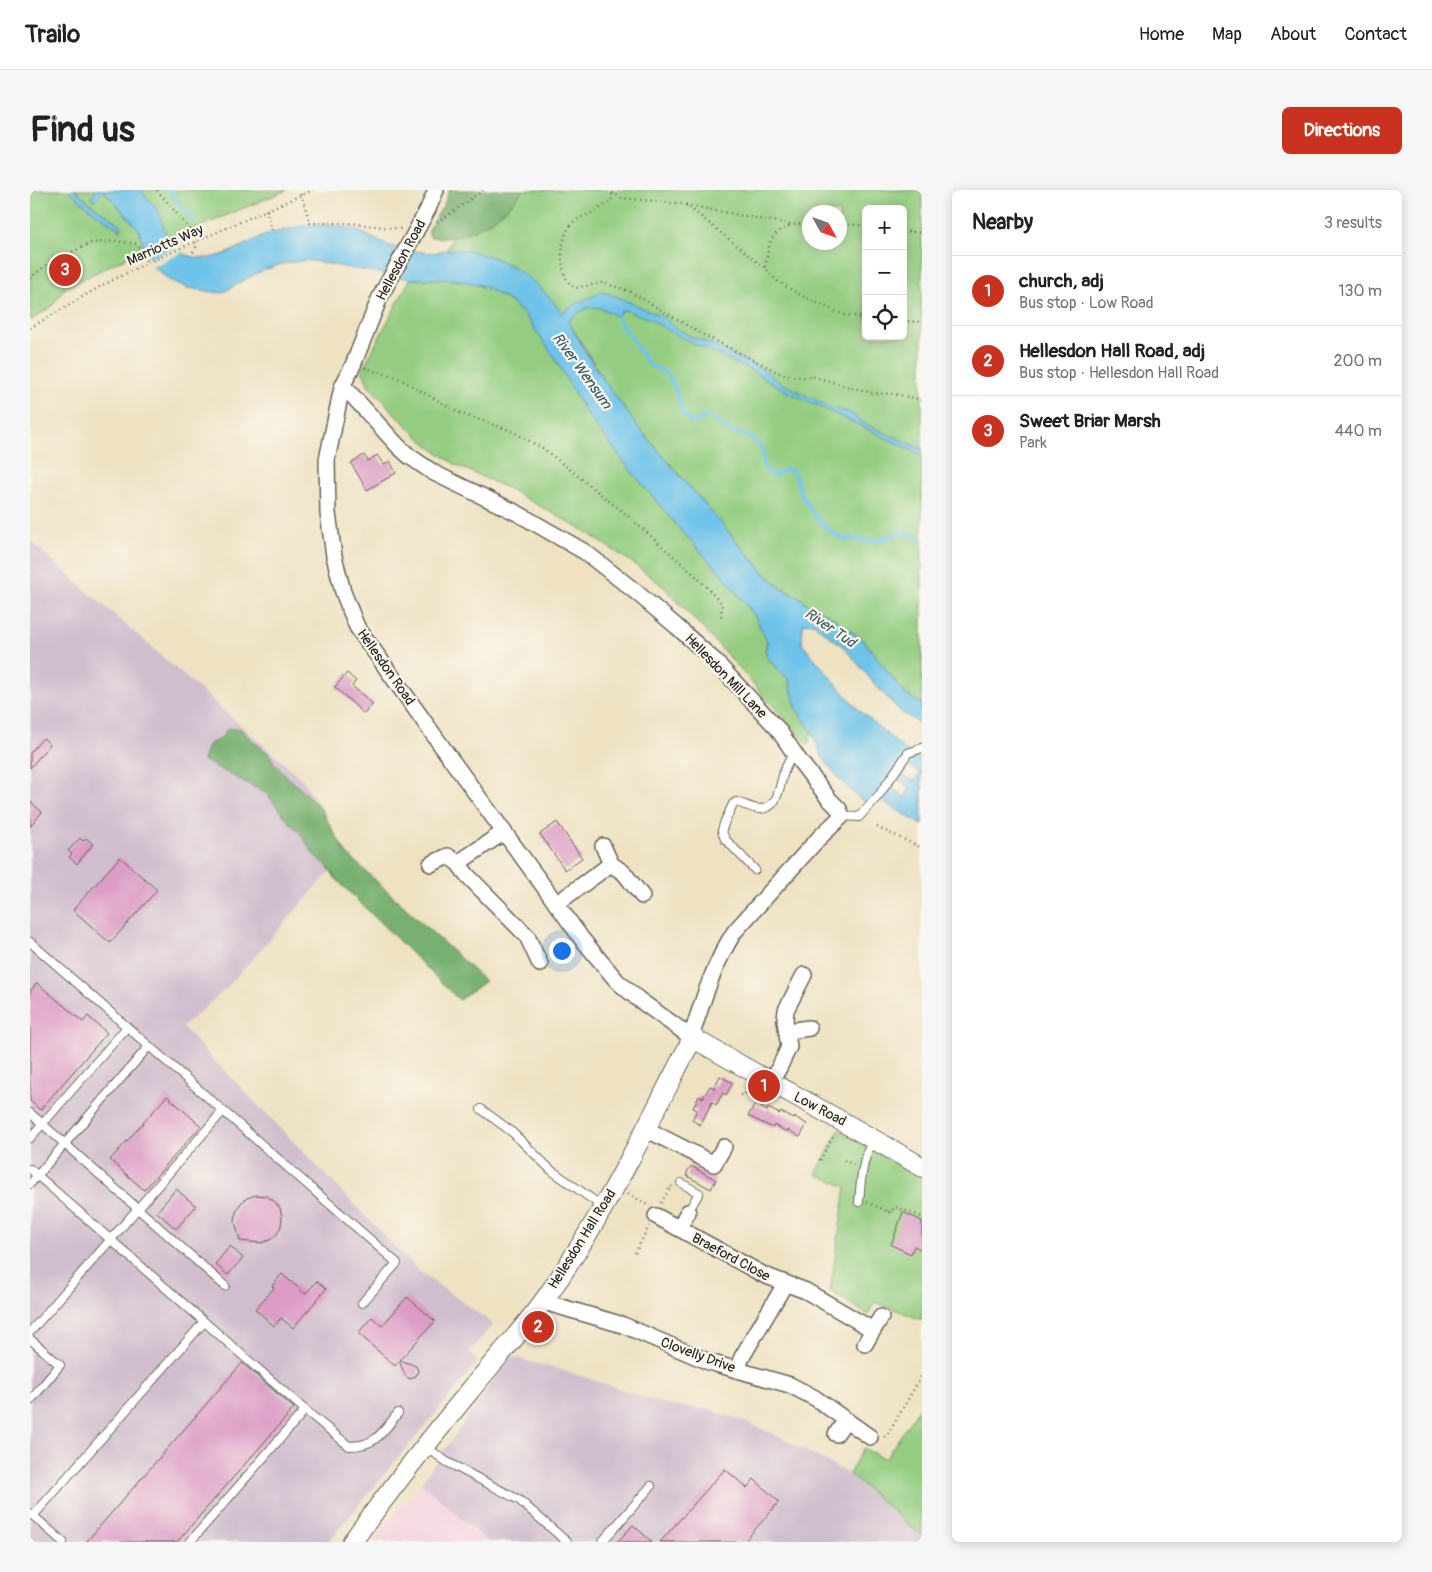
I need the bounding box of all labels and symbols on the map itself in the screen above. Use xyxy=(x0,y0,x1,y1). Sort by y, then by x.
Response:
north arrow xyxy=(802,205,847,250)
street label: Hellesdon Road xyxy=(373,217,429,303)
street label: Marriotts Way xyxy=(124,221,206,269)
pin: 3 xyxy=(49,251,81,289)
water label: River Wensum xyxy=(548,329,617,414)
water label: River Tud xyxy=(801,604,860,653)
street label: Hellesdon Road xyxy=(354,626,419,708)
street label: Hellesdon Mill Lane xyxy=(681,630,771,722)
your location xyxy=(549,938,575,964)
pin: 1 xyxy=(748,1067,780,1105)
street label: Low Road xyxy=(791,1088,849,1130)
street label: Hellesdon Hall Road xyxy=(545,1186,619,1292)
street label: Braeford Close xyxy=(689,1229,773,1285)
pin: 2 xyxy=(522,1308,554,1346)
street label: Clovelly Drive xyxy=(658,1334,738,1376)

